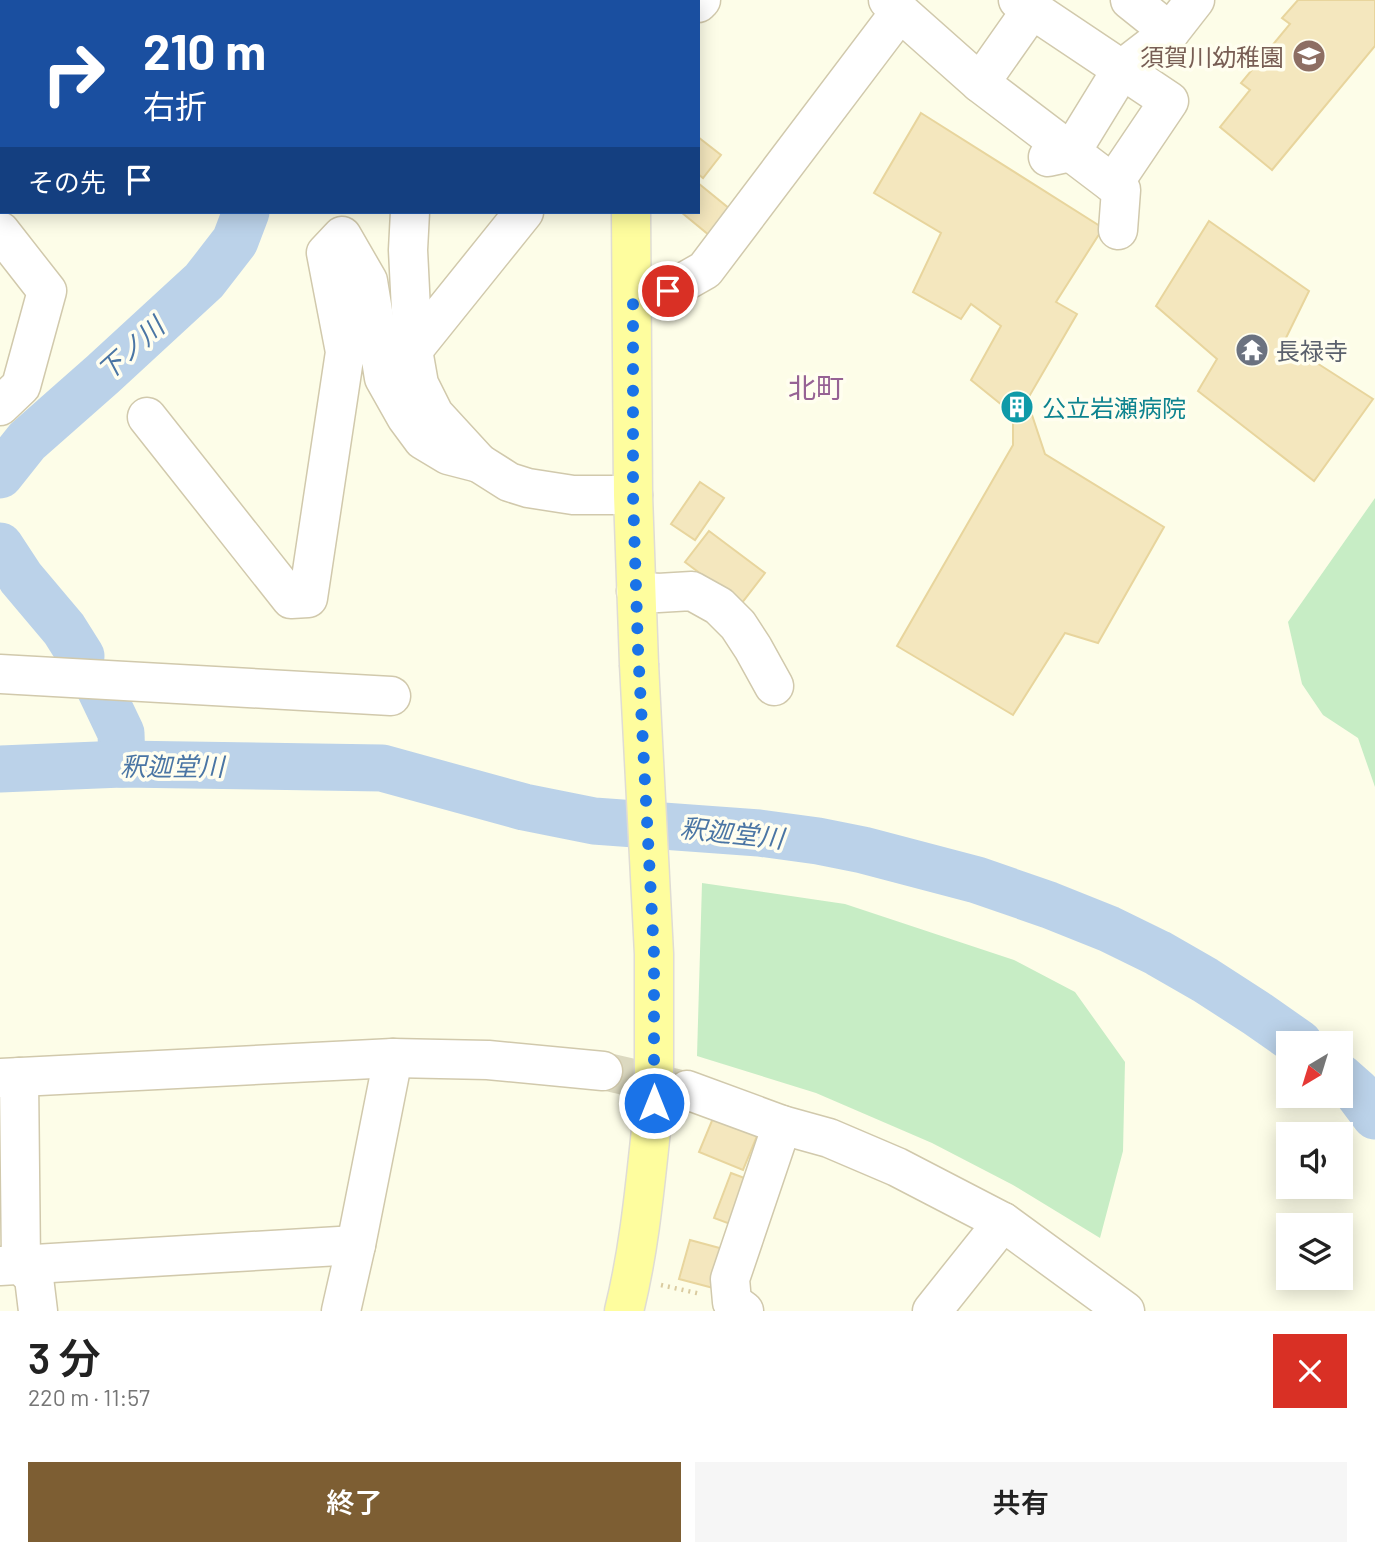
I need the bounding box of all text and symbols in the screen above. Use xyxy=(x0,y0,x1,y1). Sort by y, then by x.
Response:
text: 210 m xyxy=(143,21,266,80)
icon: right xyxy=(28,28,119,119)
school or university icon: 須賀川幼稚園 xyxy=(1290,37,1328,75)
place label: 須賀川幼稚園 xyxy=(1140,42,1284,71)
text: 右折 xyxy=(143,86,207,124)
icon: arrive xyxy=(120,161,158,199)
text: その先 xyxy=(28,166,106,197)
pin xyxy=(638,261,698,321)
icon: arrive xyxy=(649,272,687,310)
water label: 下ノ川 xyxy=(91,308,172,386)
temple icon: 長禄寺 xyxy=(1233,331,1271,369)
place label: 長禄寺 xyxy=(1276,336,1348,365)
district label: 北町 xyxy=(788,370,844,404)
building icon: 公立岩瀬病院 xyxy=(998,388,1036,426)
place label: 公立岩瀬病院 xyxy=(1042,393,1186,422)
water label: 釈迦堂川 xyxy=(120,750,227,781)
water label: 釈迦堂川 xyxy=(679,811,788,853)
north arrow xyxy=(1276,1031,1353,1108)
map controls xyxy=(1276,1031,1353,1290)
position arrow xyxy=(617,1066,691,1140)
button: sound xyxy=(1276,1122,1353,1199)
button: layers xyxy=(1276,1213,1353,1290)
text: 3 分 xyxy=(28,1332,101,1382)
button: close xyxy=(1273,1334,1347,1408)
text: 220 m · 11:57 xyxy=(28,1383,150,1411)
button: 終了 xyxy=(28,1462,681,1542)
button: 共有 xyxy=(695,1462,1347,1542)

